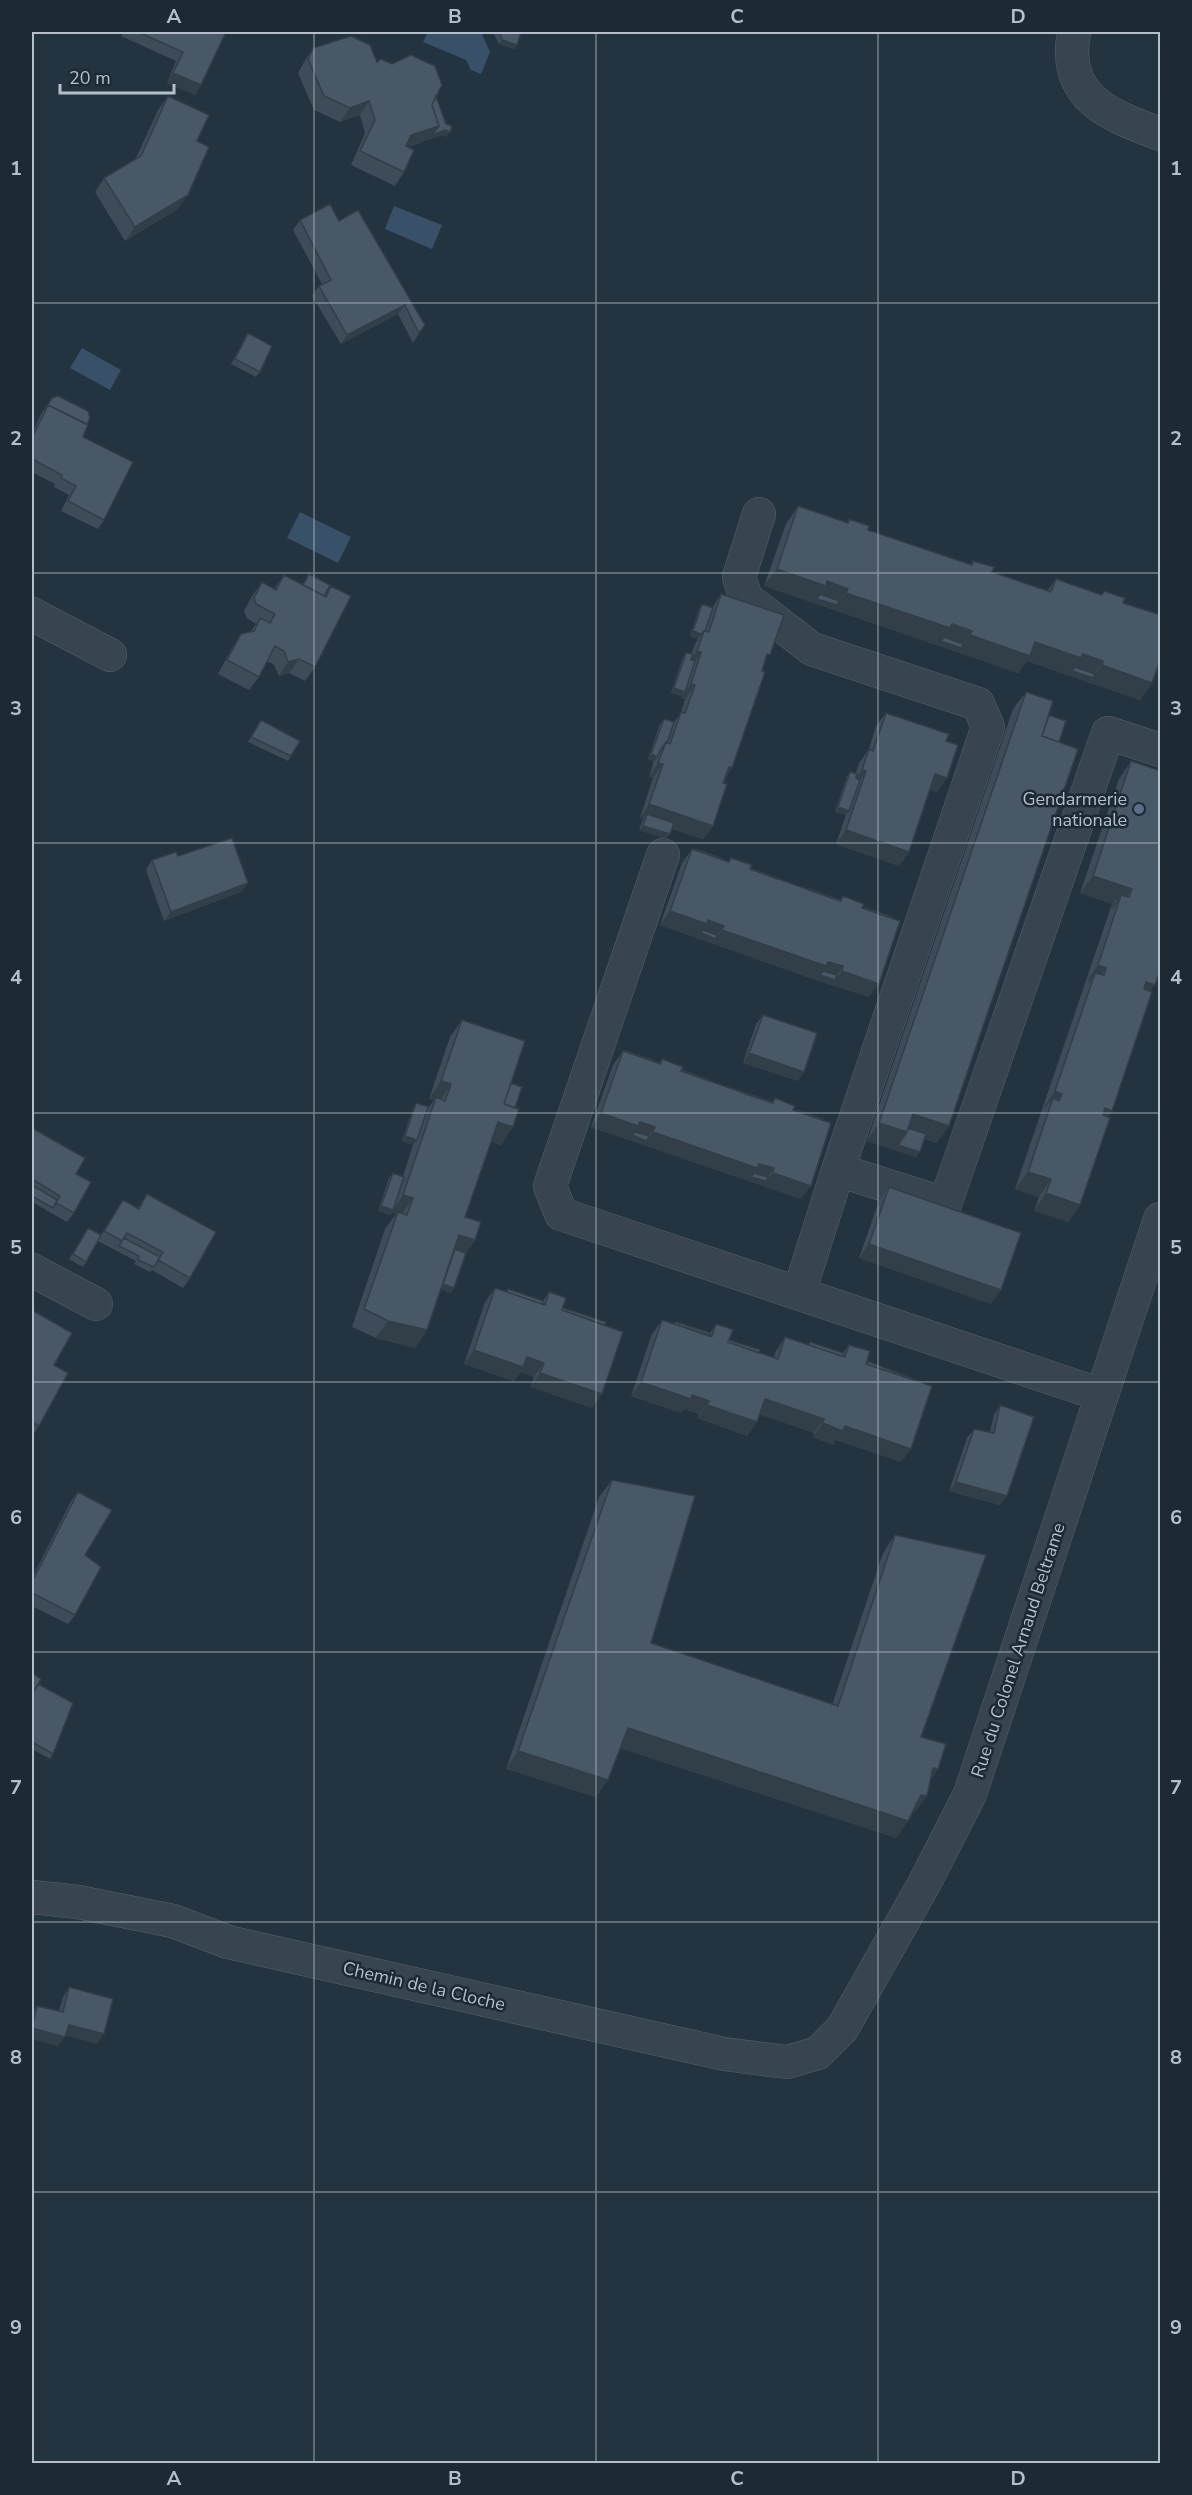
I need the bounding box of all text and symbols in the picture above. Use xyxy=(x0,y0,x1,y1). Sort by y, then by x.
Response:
text: A xyxy=(167,3,182,30)
text: B xyxy=(448,3,462,30)
text: C xyxy=(730,3,744,30)
text: D xyxy=(1010,3,1026,30)
scale bar xyxy=(60,57,174,95)
text: 20 m xyxy=(69,66,111,90)
text: 1 xyxy=(10,155,22,182)
text: 1 xyxy=(1170,155,1182,182)
text: 2 xyxy=(10,425,22,452)
text: 2 xyxy=(1170,425,1182,452)
text: 3 xyxy=(10,695,22,722)
text: 3 xyxy=(1170,695,1182,722)
place label: Gendarmerie nationale xyxy=(1022,787,1127,832)
marker: Gendarmerie nationale xyxy=(1132,802,1146,816)
text: 4 xyxy=(10,964,22,991)
text: 4 xyxy=(1170,964,1182,991)
text: 5 xyxy=(10,1234,22,1261)
text: 5 xyxy=(1170,1234,1182,1261)
text: 6 xyxy=(10,1504,22,1531)
text: 6 xyxy=(1170,1504,1182,1531)
street label: Rue du Colonel Arnaud Beltrame xyxy=(965,1519,1071,1781)
text: 7 xyxy=(10,1774,22,1801)
text: 7 xyxy=(1170,1774,1182,1801)
street label: Chemin de la Cloche xyxy=(340,1956,508,2016)
text: 8 xyxy=(10,2044,22,2071)
text: 8 xyxy=(1170,2044,1182,2071)
text: 9 xyxy=(10,2314,22,2341)
text: 9 xyxy=(1170,2314,1182,2341)
text: A xyxy=(167,2465,182,2492)
text: B xyxy=(448,2465,462,2492)
text: C xyxy=(730,2465,744,2492)
text: D xyxy=(1010,2465,1026,2492)

